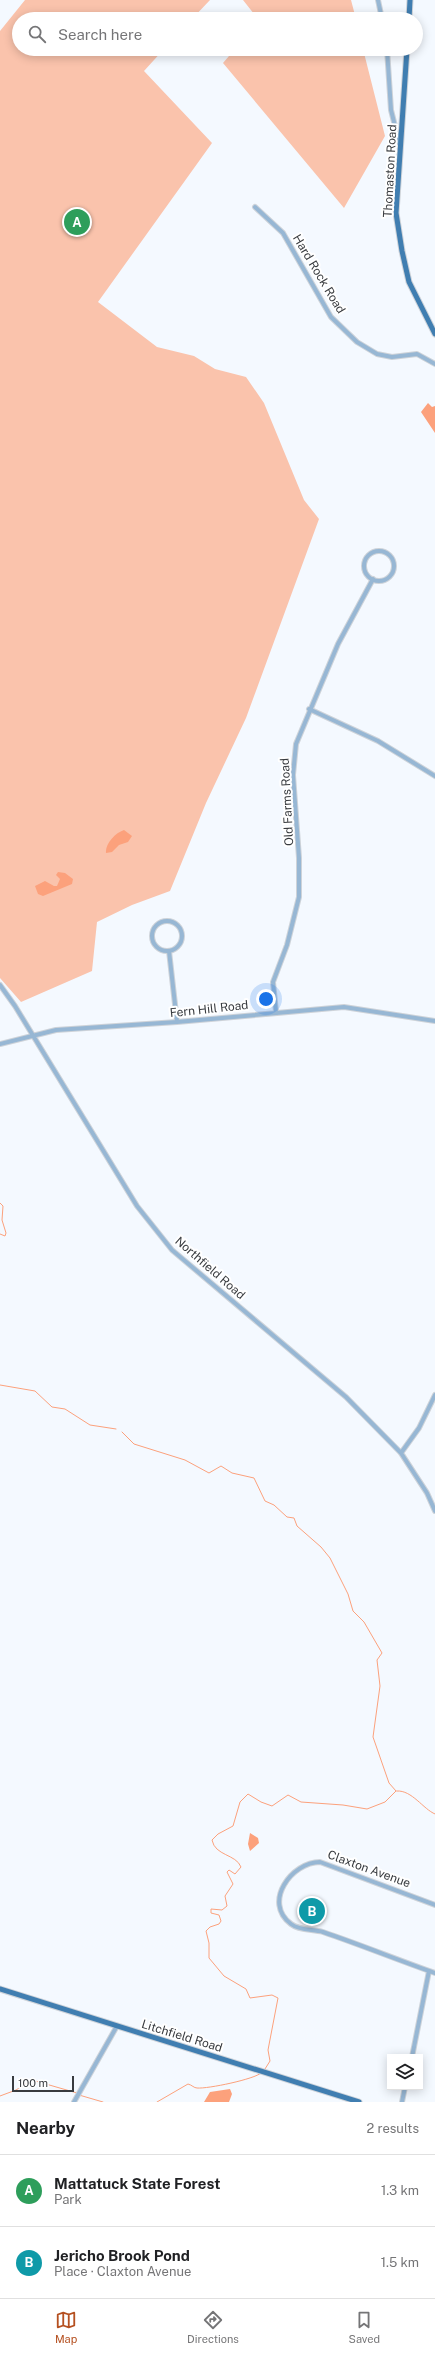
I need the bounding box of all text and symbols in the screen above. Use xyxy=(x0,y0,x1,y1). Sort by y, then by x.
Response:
search box xyxy=(12,12,423,56)
icon: search xyxy=(26,23,48,45)
text: Search here xyxy=(58,26,142,43)
street label: Thomaston Road xyxy=(381,124,399,218)
pin: A xyxy=(64,207,90,237)
street label: Hard Rock Road xyxy=(290,232,348,316)
street label: Old Farms Road xyxy=(278,758,296,846)
your location xyxy=(256,989,276,1009)
street label: Fern Hill Road xyxy=(169,998,249,1020)
street label: Northfield Road xyxy=(172,1234,248,1302)
street label: Claxton Avenue xyxy=(326,1848,413,1891)
pin: B xyxy=(299,1896,325,1926)
street label: Litchfield Road xyxy=(140,2017,224,2055)
map controls xyxy=(387,2054,423,2090)
button: layers xyxy=(387,2054,423,2090)
scale bar xyxy=(12,2074,74,2093)
text: 100 m xyxy=(18,2077,48,2089)
text: Nearby xyxy=(16,2118,75,2138)
text: 2 results xyxy=(367,2121,419,2136)
text: Mattatuck State Forest xyxy=(54,2175,221,2192)
text: A xyxy=(24,2183,34,2198)
text: 1.3 km xyxy=(381,2183,419,2198)
text: Park xyxy=(54,2192,82,2207)
text: Jericho Brook Pond xyxy=(54,2247,190,2264)
text: B xyxy=(25,2255,33,2270)
text: 1.5 km xyxy=(381,2255,419,2270)
text: Place · Claxton Avenue xyxy=(54,2264,191,2279)
tab: Map xyxy=(55,2309,77,2345)
tab: Directions xyxy=(187,2309,239,2345)
tab: Saved xyxy=(349,2309,380,2345)

